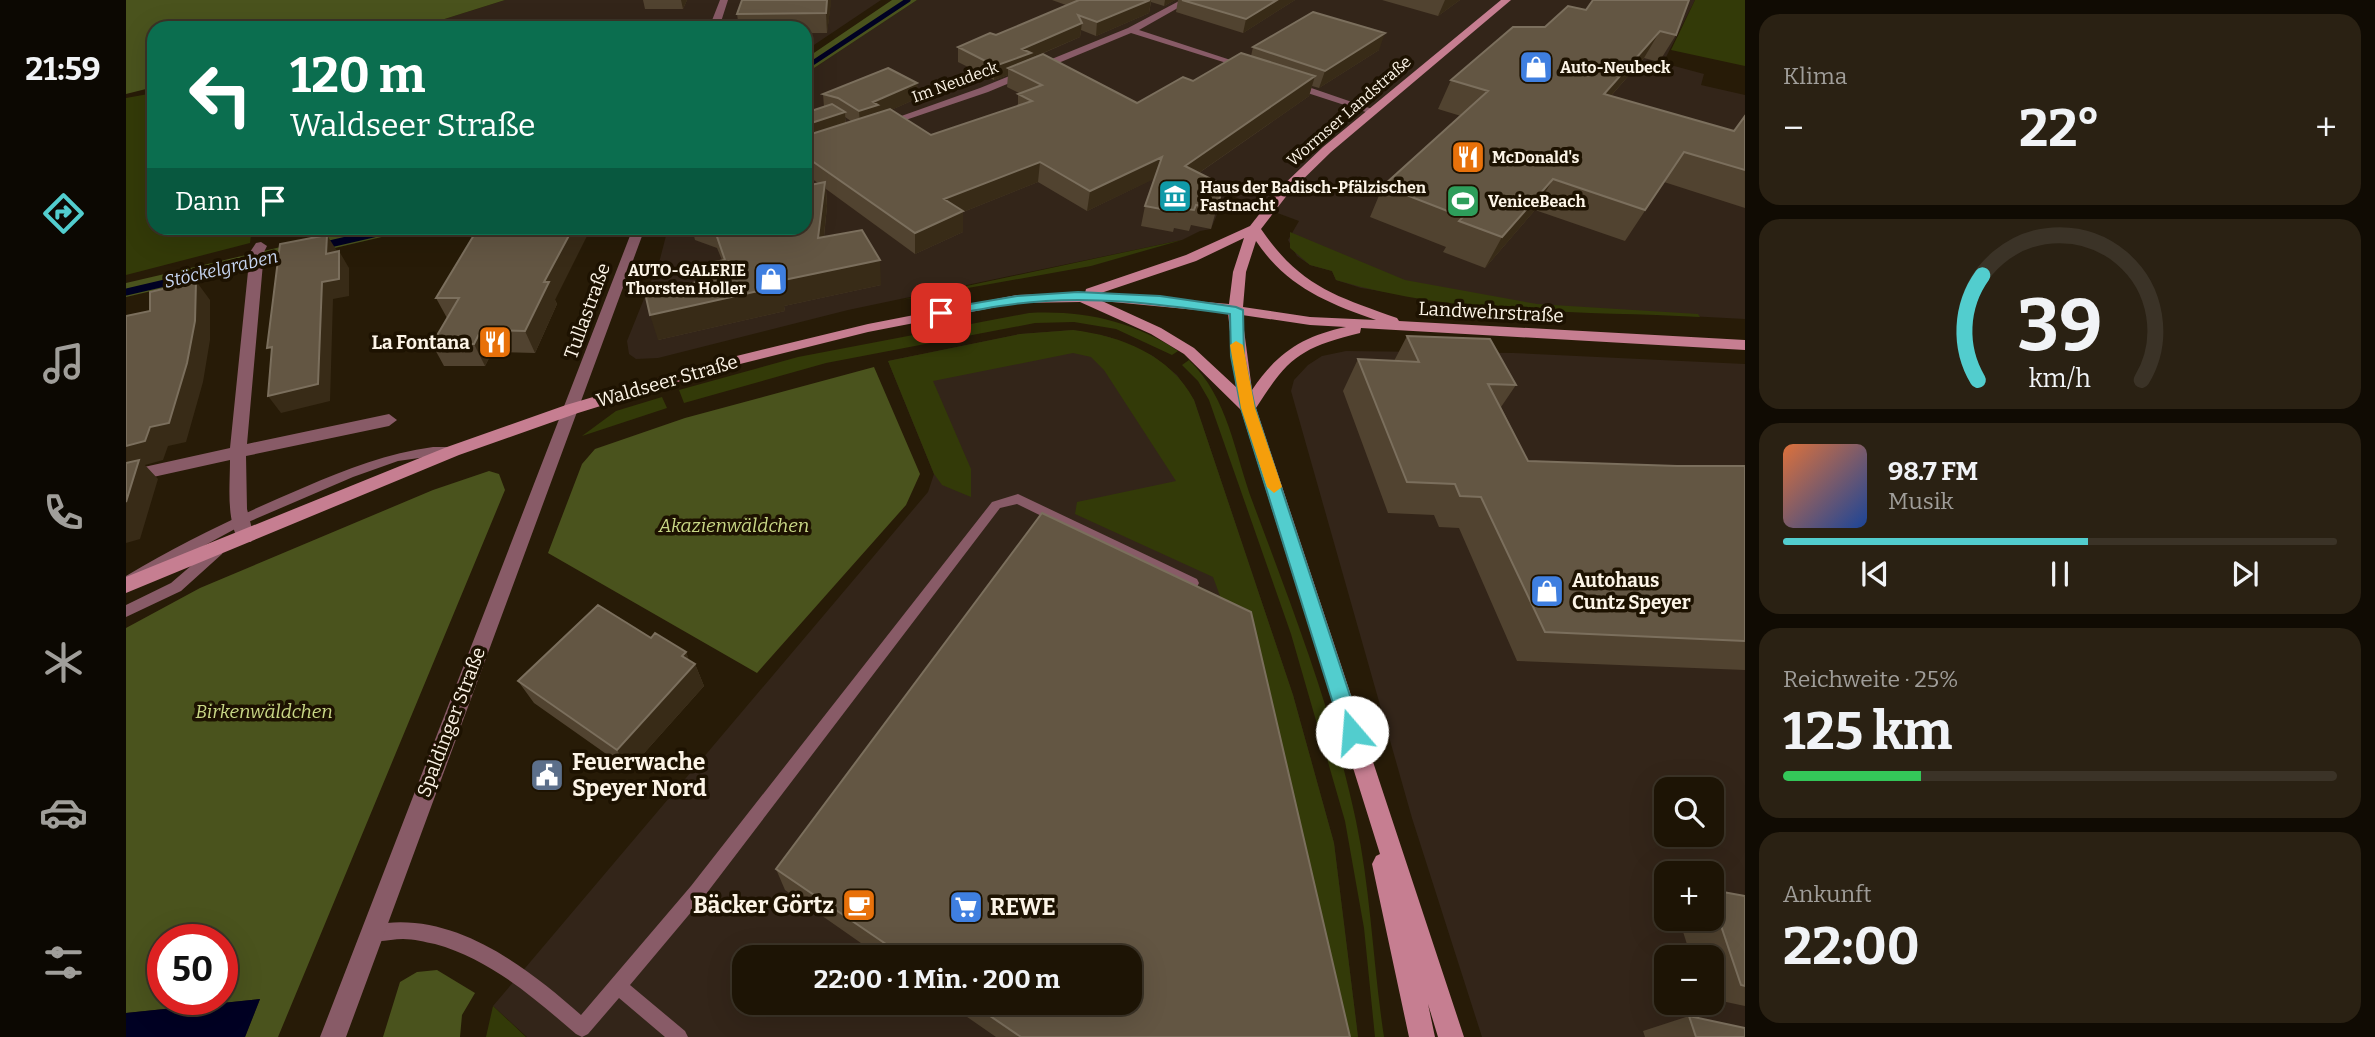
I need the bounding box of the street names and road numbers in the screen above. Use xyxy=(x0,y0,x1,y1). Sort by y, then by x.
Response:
street label: Wormser Landstraße xyxy=(1283,52,1415,170)
street label: Im Neudeck xyxy=(909,58,1001,106)
street label: Tullastraße xyxy=(559,260,615,362)
street label: Landwehrstraße xyxy=(1418,297,1564,327)
street label: Waldseer Straße xyxy=(594,350,740,412)
street label: Spaldinger Straße xyxy=(412,644,490,800)

